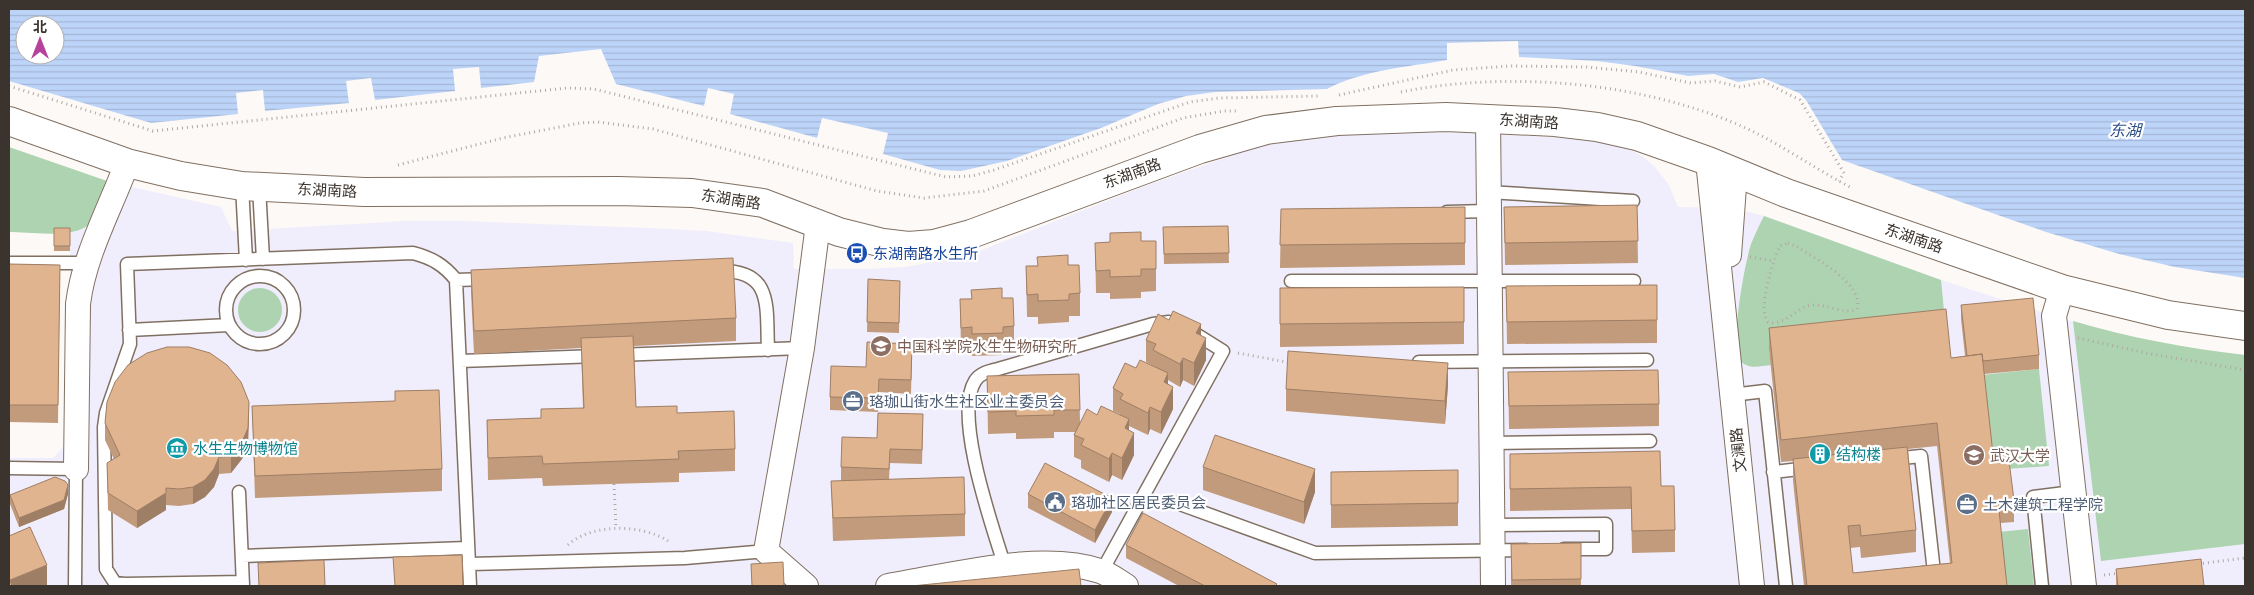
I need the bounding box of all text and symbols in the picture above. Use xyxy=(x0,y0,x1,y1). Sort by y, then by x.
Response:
north arrow xyxy=(15,15,65,65)
text: 北 xyxy=(33,18,47,36)
street label: 东湖南路 xyxy=(1498,109,1560,133)
water label: 东湖 xyxy=(2109,120,2144,140)
street label: 东湖南路 xyxy=(1101,154,1163,192)
street label: 东湖南路 xyxy=(297,179,357,201)
street label: 东湖南路 xyxy=(700,185,762,213)
street label: 东湖南路 xyxy=(1883,219,1945,257)
bus stop icon: 东湖南路水生所 xyxy=(845,241,869,265)
place label: 东湖南路水生所 xyxy=(873,244,978,263)
school or university icon: 中国科学院水生生物研究所 xyxy=(869,334,893,358)
place label: 中国科学院水生生物研究所 xyxy=(897,337,1077,356)
office icon: 珞珈山街水生社区业主委员会 xyxy=(841,389,865,413)
place label: 珞珈山街水生社区业主委员会 xyxy=(869,392,1064,411)
street label: 文澜路 xyxy=(1726,427,1750,473)
museum icon: 水生生物博物馆 xyxy=(165,436,189,460)
place label: 水生生物博物馆 xyxy=(193,439,298,458)
building icon: 结构楼 xyxy=(1808,442,1832,466)
school or university icon: 武汉大学 xyxy=(1962,443,1986,467)
place label: 结构楼 xyxy=(1836,445,1881,464)
place label: 武汉大学 xyxy=(1990,446,2050,465)
public building icon: 珞珈社区居民委员会 xyxy=(1043,490,1067,514)
office icon: 土木建筑工程学院 xyxy=(1955,492,1979,516)
place label: 珞珈社区居民委员会 xyxy=(1071,493,1206,512)
place label: 土木建筑工程学院 xyxy=(1983,495,2103,514)

